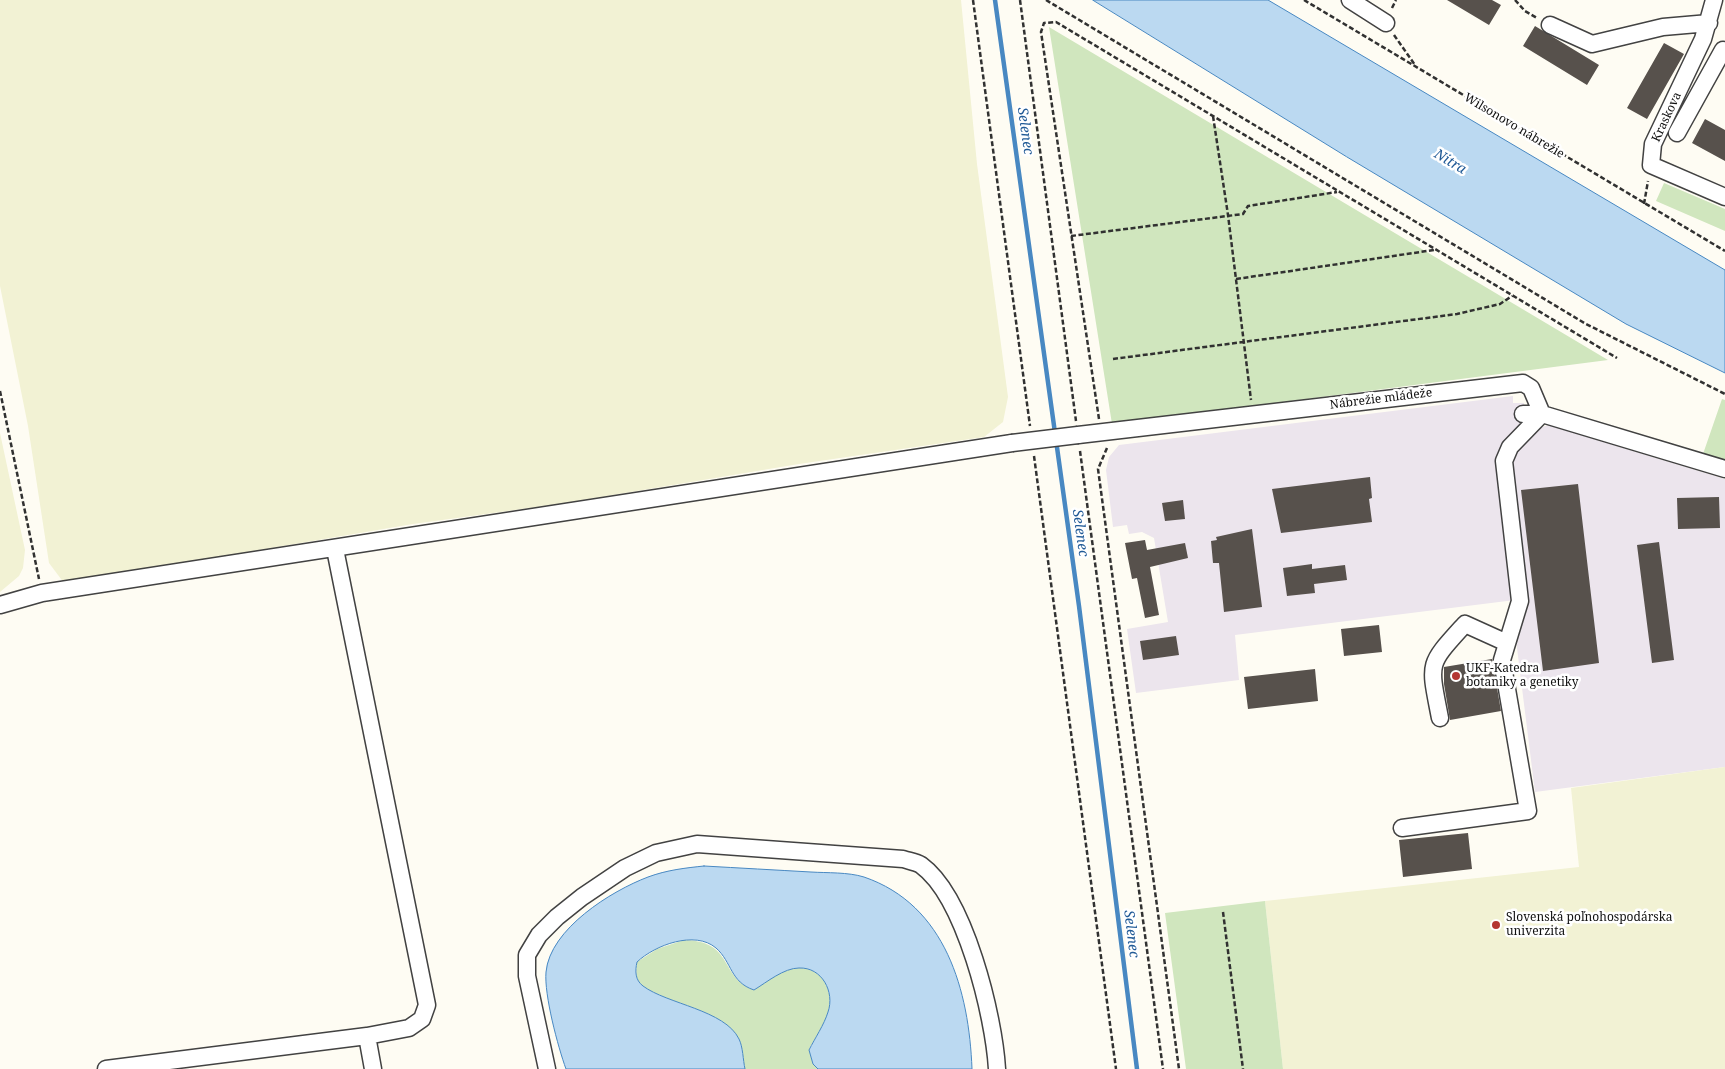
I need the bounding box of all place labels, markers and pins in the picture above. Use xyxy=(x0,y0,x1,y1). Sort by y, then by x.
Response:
place label: UKF-Katedra botaniky a genetiky xyxy=(1466,662,1579,690)
marker: UKF-Katedra botaniky a genetiky xyxy=(1450,670,1462,682)
place label: Slovenská poľnohospodárska univerzita xyxy=(1506,911,1672,939)
marker: Slovenská poľnohospodárska univerzita xyxy=(1490,919,1502,931)

